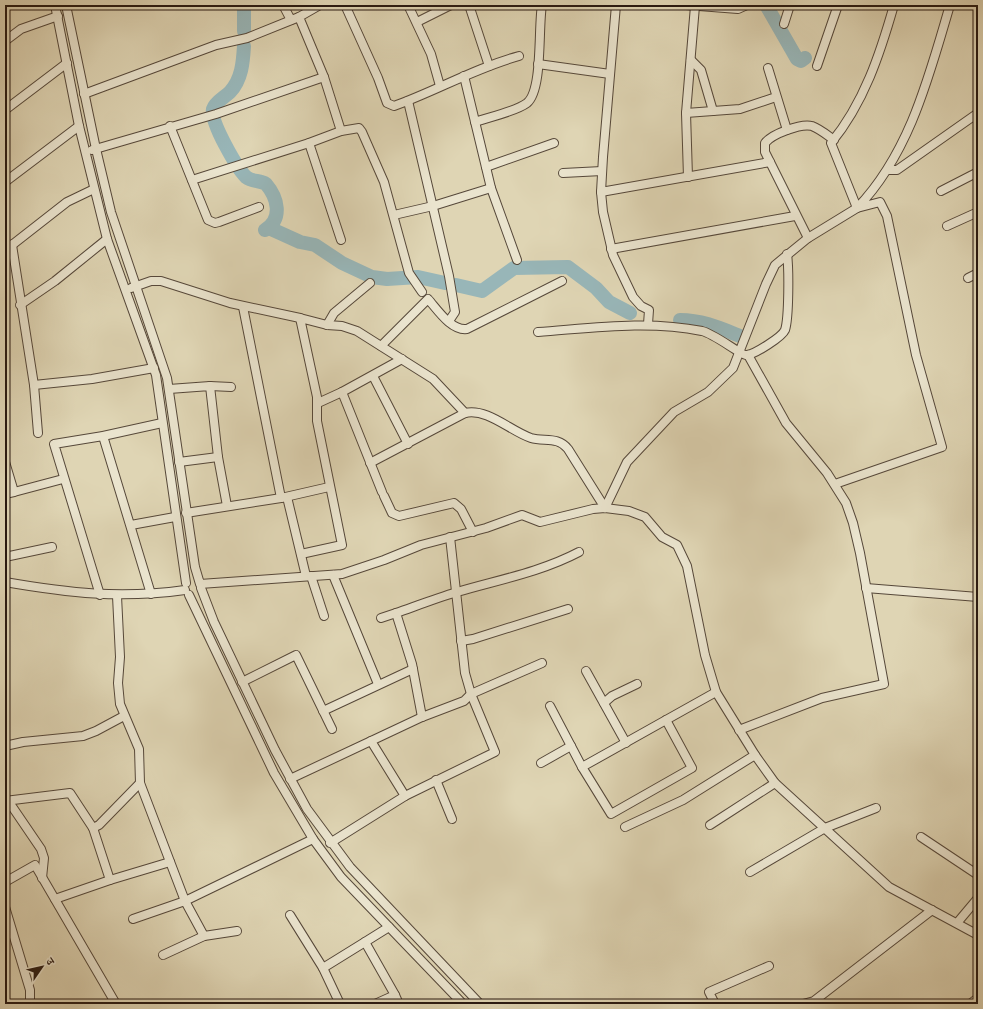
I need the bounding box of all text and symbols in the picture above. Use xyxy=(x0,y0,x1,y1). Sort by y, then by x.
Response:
north arrow xyxy=(22,947,62,987)
text: उ xyxy=(42,956,56,969)

